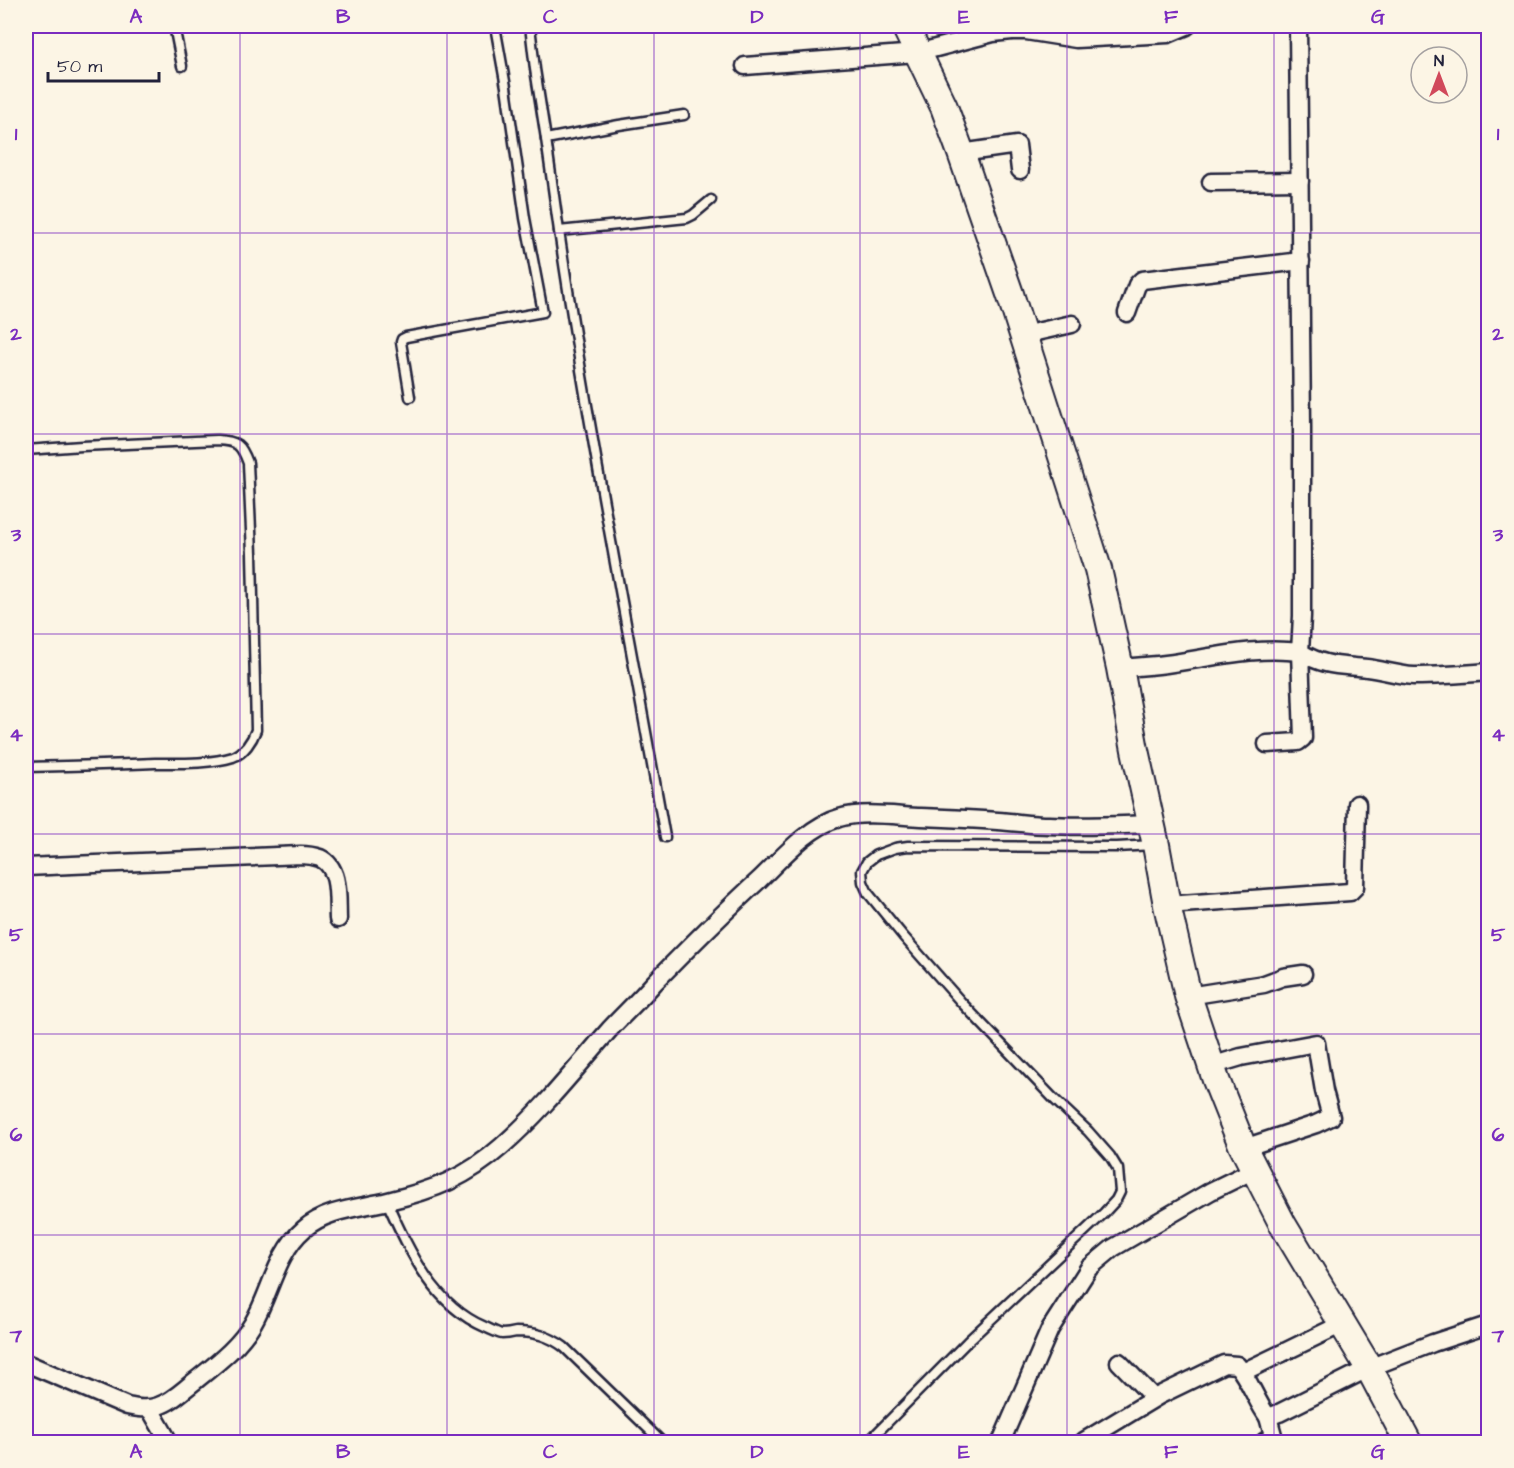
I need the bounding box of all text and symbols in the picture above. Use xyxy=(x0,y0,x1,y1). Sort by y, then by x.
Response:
text: A xyxy=(130,3,143,31)
text: B xyxy=(336,3,351,31)
text: C xyxy=(543,3,558,31)
text: D xyxy=(751,3,764,31)
text: E xyxy=(958,3,970,31)
text: F xyxy=(1164,3,1179,31)
text: G xyxy=(1371,3,1385,31)
scale bar xyxy=(48,45,159,83)
north arrow xyxy=(1409,45,1469,105)
text: N xyxy=(1434,50,1444,72)
text: 50 m xyxy=(57,54,102,79)
text: 1 xyxy=(15,120,18,148)
text: 1 xyxy=(1497,120,1500,148)
text: 2 xyxy=(9,320,22,348)
text: 2 xyxy=(1491,320,1504,348)
text: 3 xyxy=(10,521,22,549)
text: 3 xyxy=(1492,521,1504,549)
text: 4 xyxy=(9,721,23,749)
text: 4 xyxy=(1491,721,1505,749)
text: 5 xyxy=(9,921,24,949)
text: 5 xyxy=(1491,921,1506,949)
text: 6 xyxy=(10,1121,23,1149)
text: 6 xyxy=(1492,1121,1505,1149)
text: 7 xyxy=(9,1322,23,1350)
text: 7 xyxy=(1491,1322,1505,1350)
text: A xyxy=(130,1438,143,1466)
text: B xyxy=(336,1438,351,1466)
text: C xyxy=(543,1438,558,1466)
text: D xyxy=(751,1438,764,1466)
text: E xyxy=(958,1438,970,1466)
text: F xyxy=(1164,1438,1179,1466)
text: G xyxy=(1371,1438,1385,1466)

